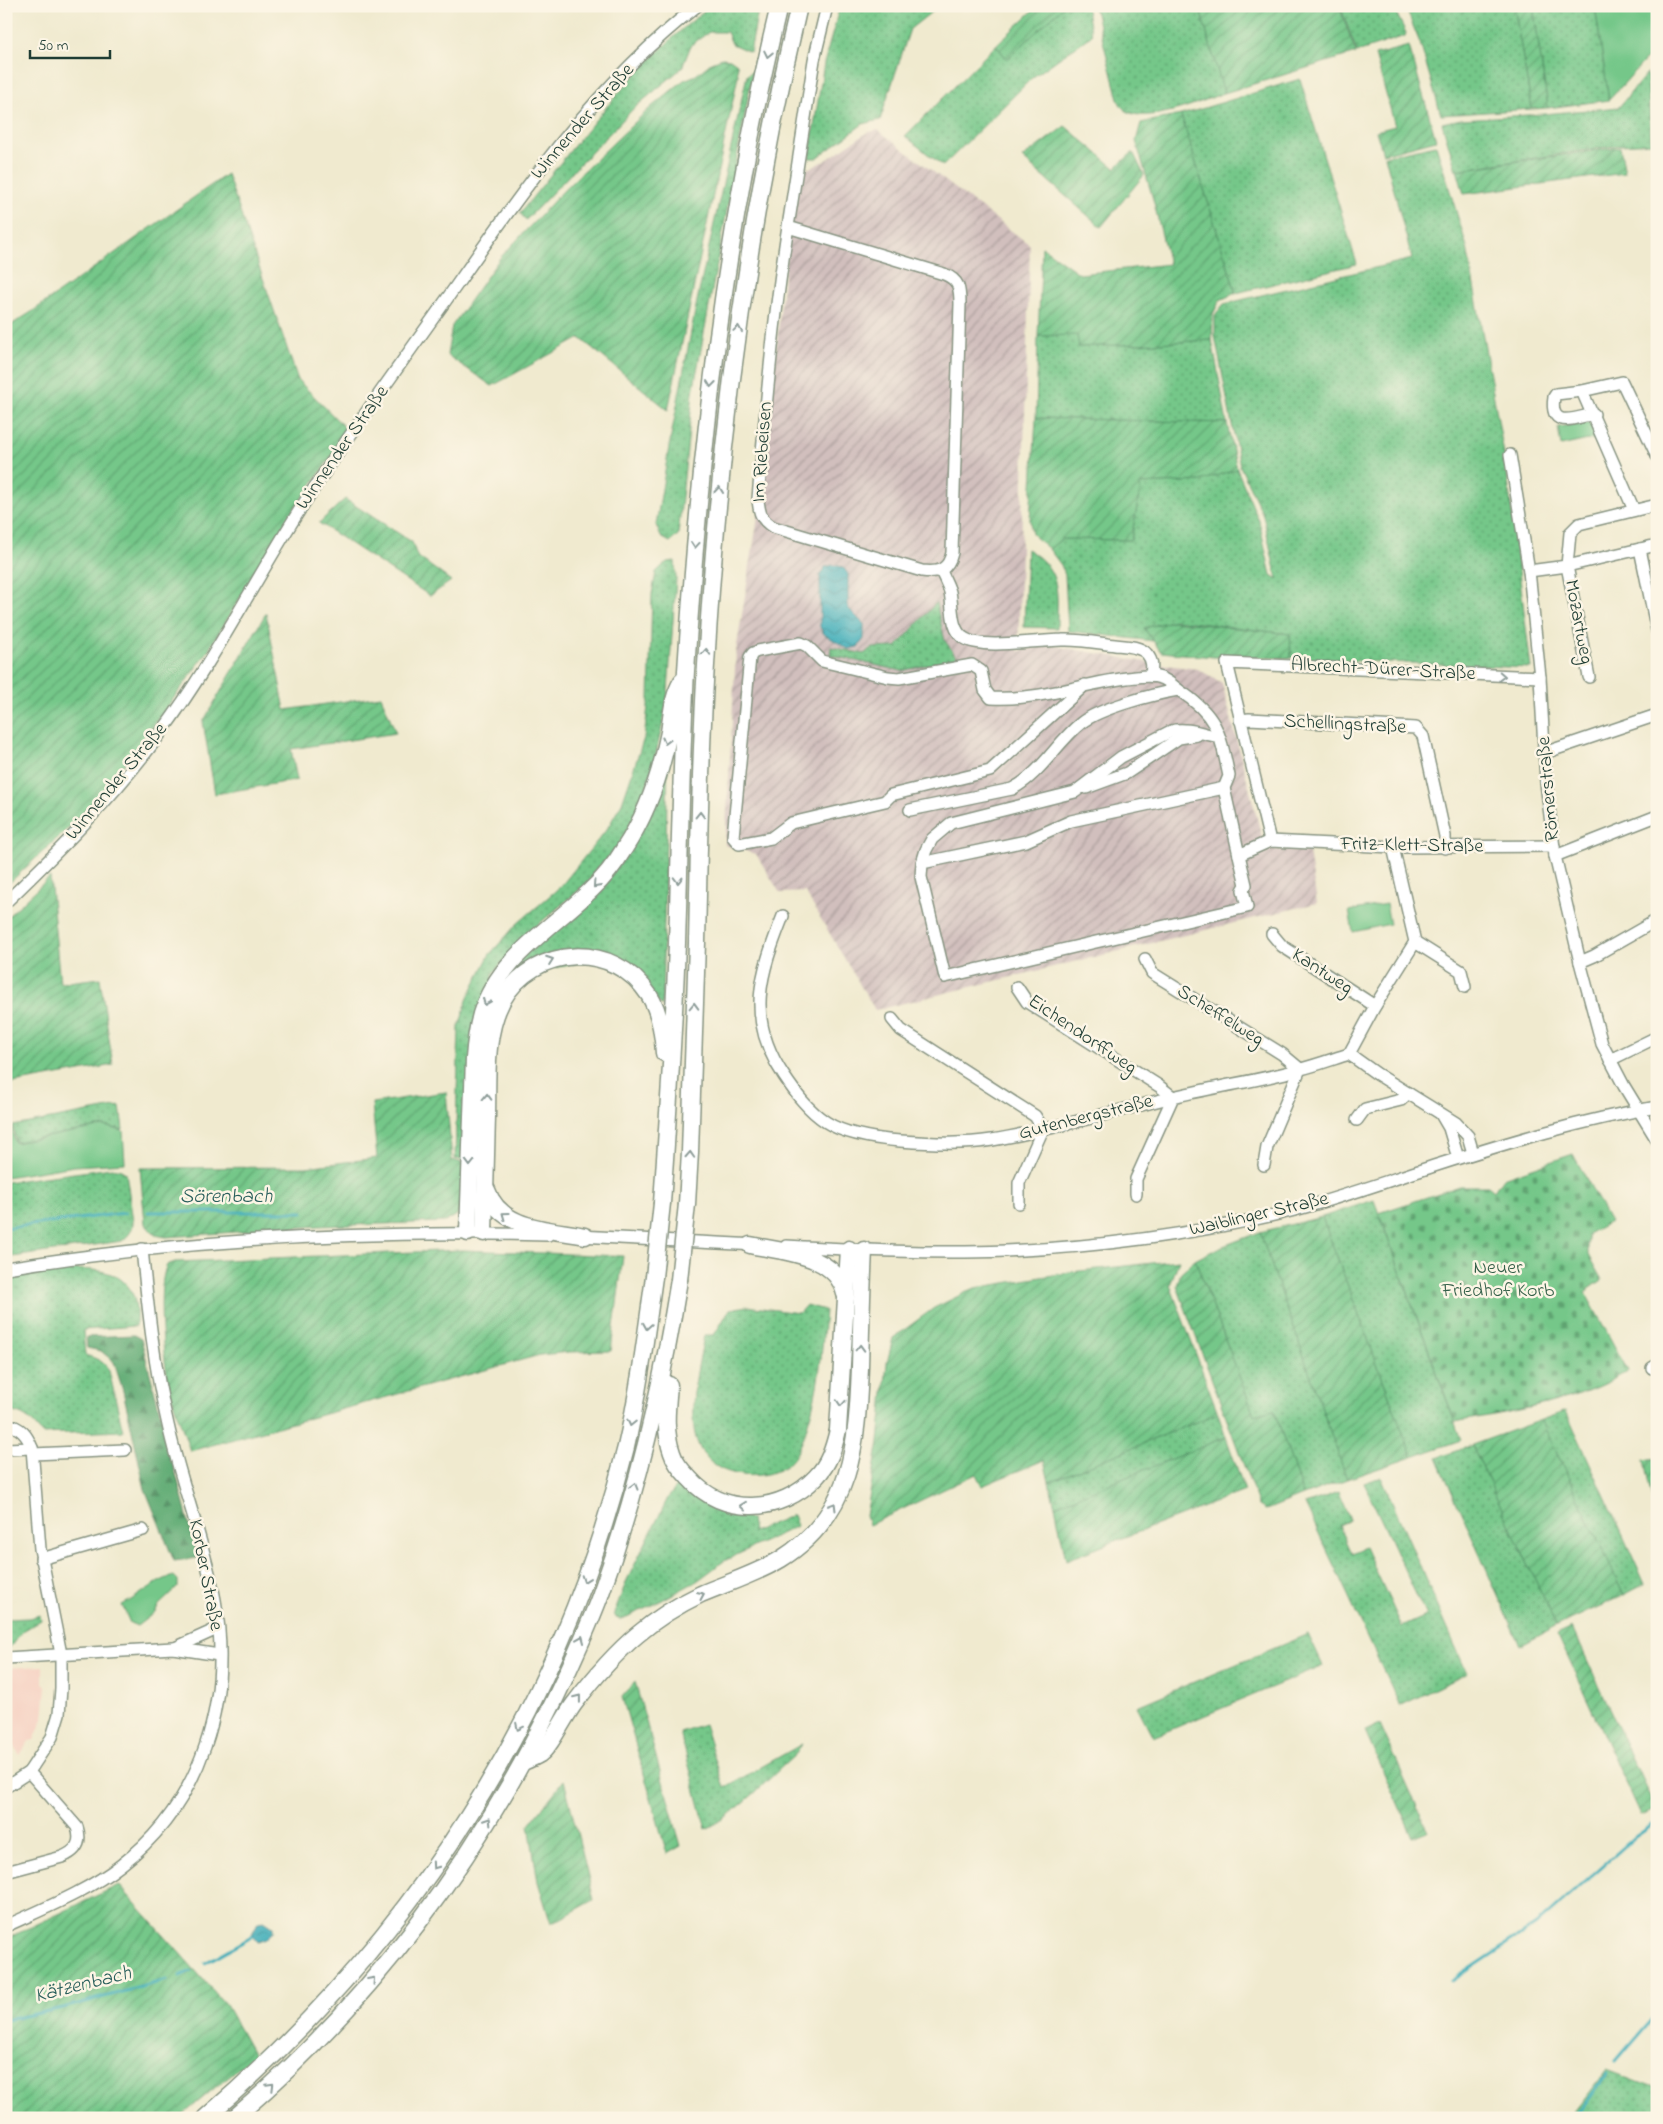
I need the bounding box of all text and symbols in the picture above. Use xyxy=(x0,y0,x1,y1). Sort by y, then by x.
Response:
scale bar xyxy=(30,28,110,60)
text: 50 m xyxy=(38,35,69,57)
one-way arrow xyxy=(763,49,774,58)
street label: Winnender Straße xyxy=(524,57,642,187)
one-way arrow xyxy=(732,325,743,333)
one-way arrow xyxy=(707,379,717,388)
street label: Winnender Straße xyxy=(289,380,397,516)
street label: Im Riebeisen xyxy=(745,400,781,503)
one-way arrow xyxy=(713,486,724,494)
one-way arrow xyxy=(690,542,701,550)
street label: Mozartweg xyxy=(1555,577,1600,667)
one-way arrow xyxy=(701,648,712,656)
street label: Albrecht-Dürer-Straße xyxy=(1290,651,1476,689)
one-way arrow xyxy=(1499,670,1507,681)
street label: Schellingstraße xyxy=(1283,707,1407,744)
street label: Winnender Straße xyxy=(59,717,175,847)
street label: Römerstraße xyxy=(1530,735,1568,843)
one-way arrow xyxy=(662,736,672,744)
one-way arrow xyxy=(695,810,705,818)
street label: Fritz-Klett-Straße xyxy=(1339,830,1484,862)
one-way arrow xyxy=(673,877,683,885)
one-way arrow xyxy=(593,879,602,888)
street label: Kantweg xyxy=(1285,941,1358,1004)
one-way arrow xyxy=(545,956,554,966)
street label: Scheffelweg xyxy=(1170,978,1269,1055)
street label: Eichendorffweg xyxy=(1021,988,1142,1083)
one-way arrow xyxy=(482,997,492,1006)
one-way arrow xyxy=(689,1002,700,1010)
street label: Gutenbergstraße xyxy=(1016,1087,1156,1150)
one-way arrow xyxy=(482,1093,493,1101)
one-way arrow xyxy=(684,1151,695,1159)
one-way arrow xyxy=(465,1159,476,1167)
water label: Sörenbach xyxy=(180,1182,273,1212)
street label: Waiblinger Straße xyxy=(1187,1185,1332,1246)
one-way arrow xyxy=(501,1212,511,1221)
park label: Neuer Friedhof Korb xyxy=(1441,1254,1555,1306)
one-way arrow xyxy=(642,1322,653,1330)
one-way arrow xyxy=(855,1344,866,1352)
one-way arrow xyxy=(835,1399,846,1407)
one-way arrow xyxy=(626,1419,637,1428)
one-way arrow xyxy=(629,1482,639,1491)
one-way arrow xyxy=(738,1501,746,1512)
one-way arrow xyxy=(826,1502,836,1511)
street label: Korber Straße xyxy=(180,1517,230,1633)
one-way arrow xyxy=(581,1574,591,1583)
one-way arrow xyxy=(696,1590,705,1601)
one-way arrow xyxy=(575,1635,586,1644)
one-way arrow xyxy=(573,1695,581,1704)
one-way arrow xyxy=(515,1722,525,1731)
one-way arrow xyxy=(482,1818,492,1827)
one-way arrow xyxy=(432,1861,441,1870)
water label: Kätzenbach xyxy=(32,1958,135,2011)
one-way arrow xyxy=(366,1977,375,1986)
one-way arrow xyxy=(265,2082,274,2091)

